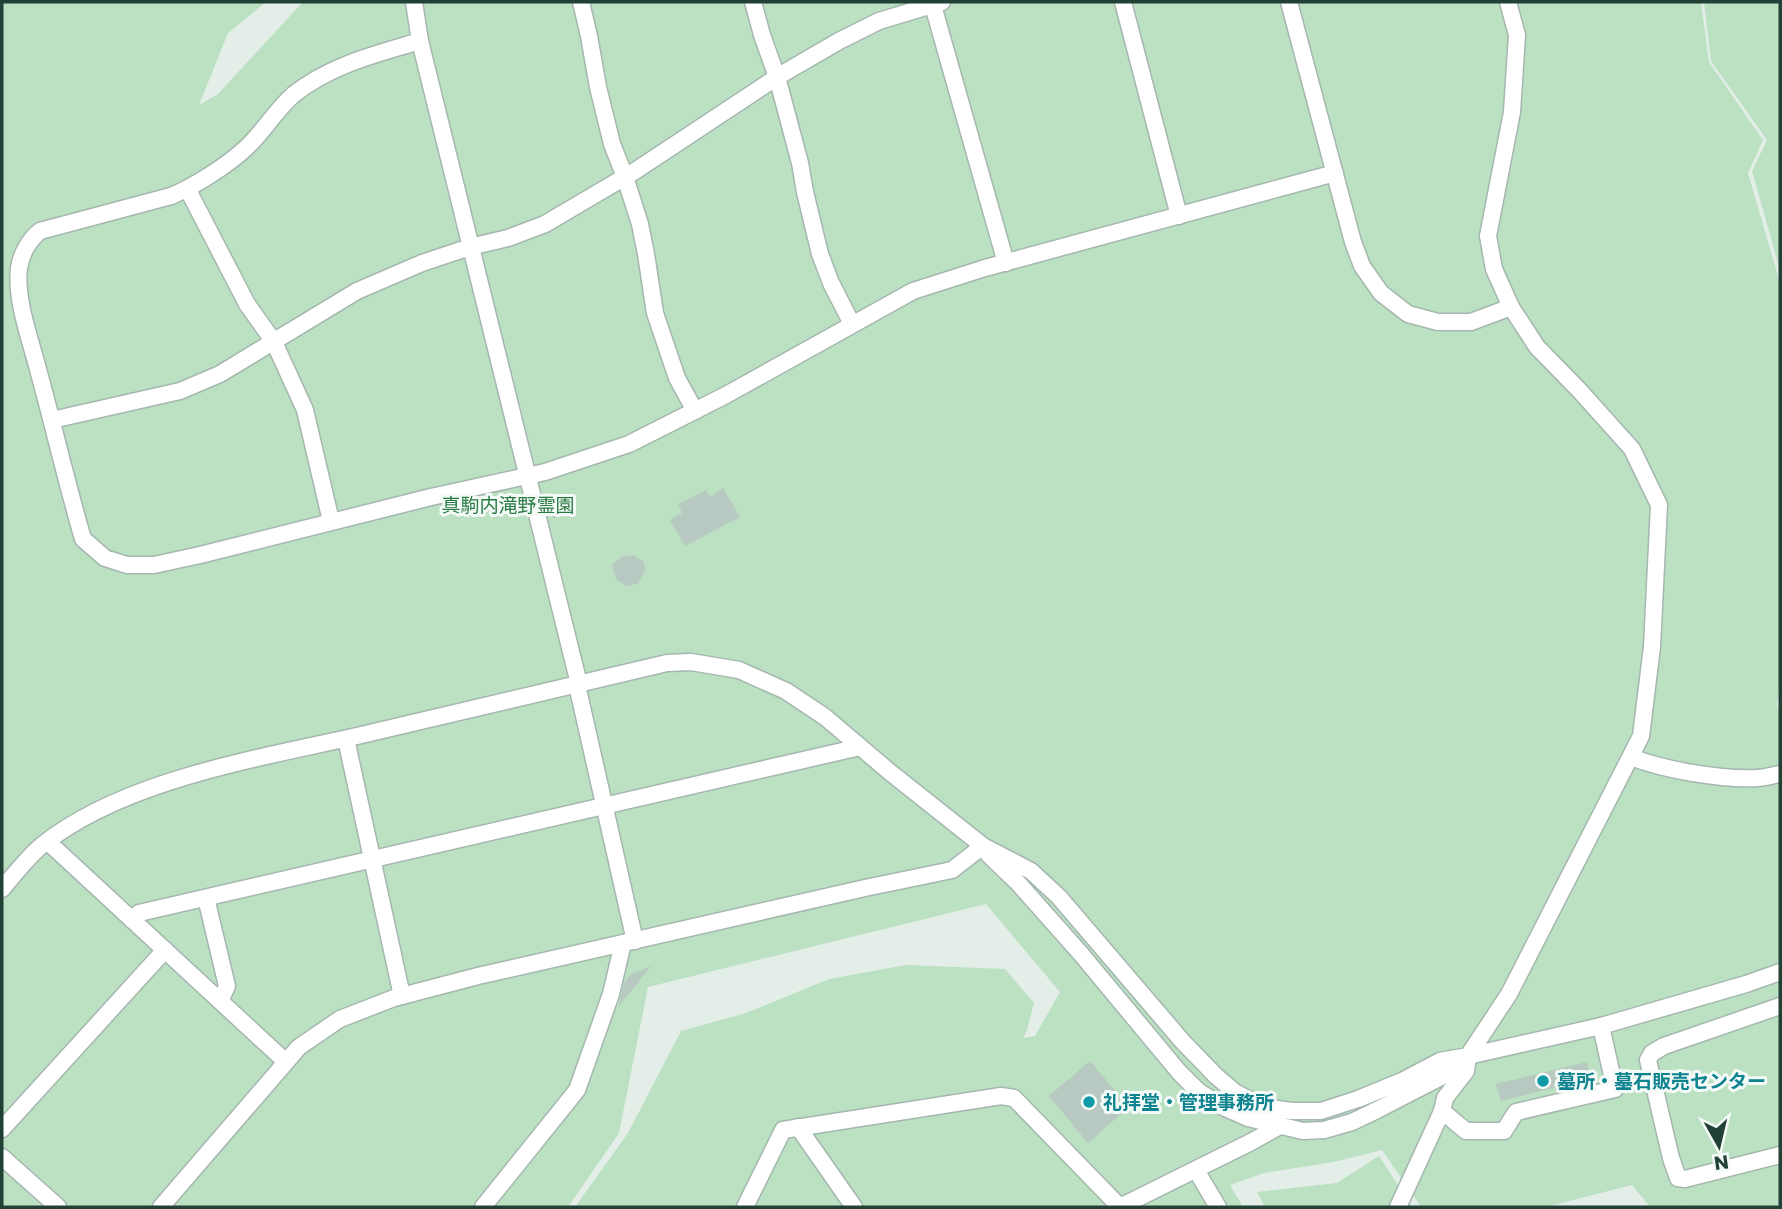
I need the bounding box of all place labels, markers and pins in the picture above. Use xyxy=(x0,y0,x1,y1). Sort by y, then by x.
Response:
place label: 墓所・墓石販売センター xyxy=(1557,1068,1766,1095)
marker: 墓所・墓石販売センター xyxy=(1535,1073,1551,1089)
place label: 礼拝堂・管理事務所 xyxy=(1103,1089,1274,1116)
marker: 礼拝堂・管理事務所 xyxy=(1081,1094,1097,1110)

